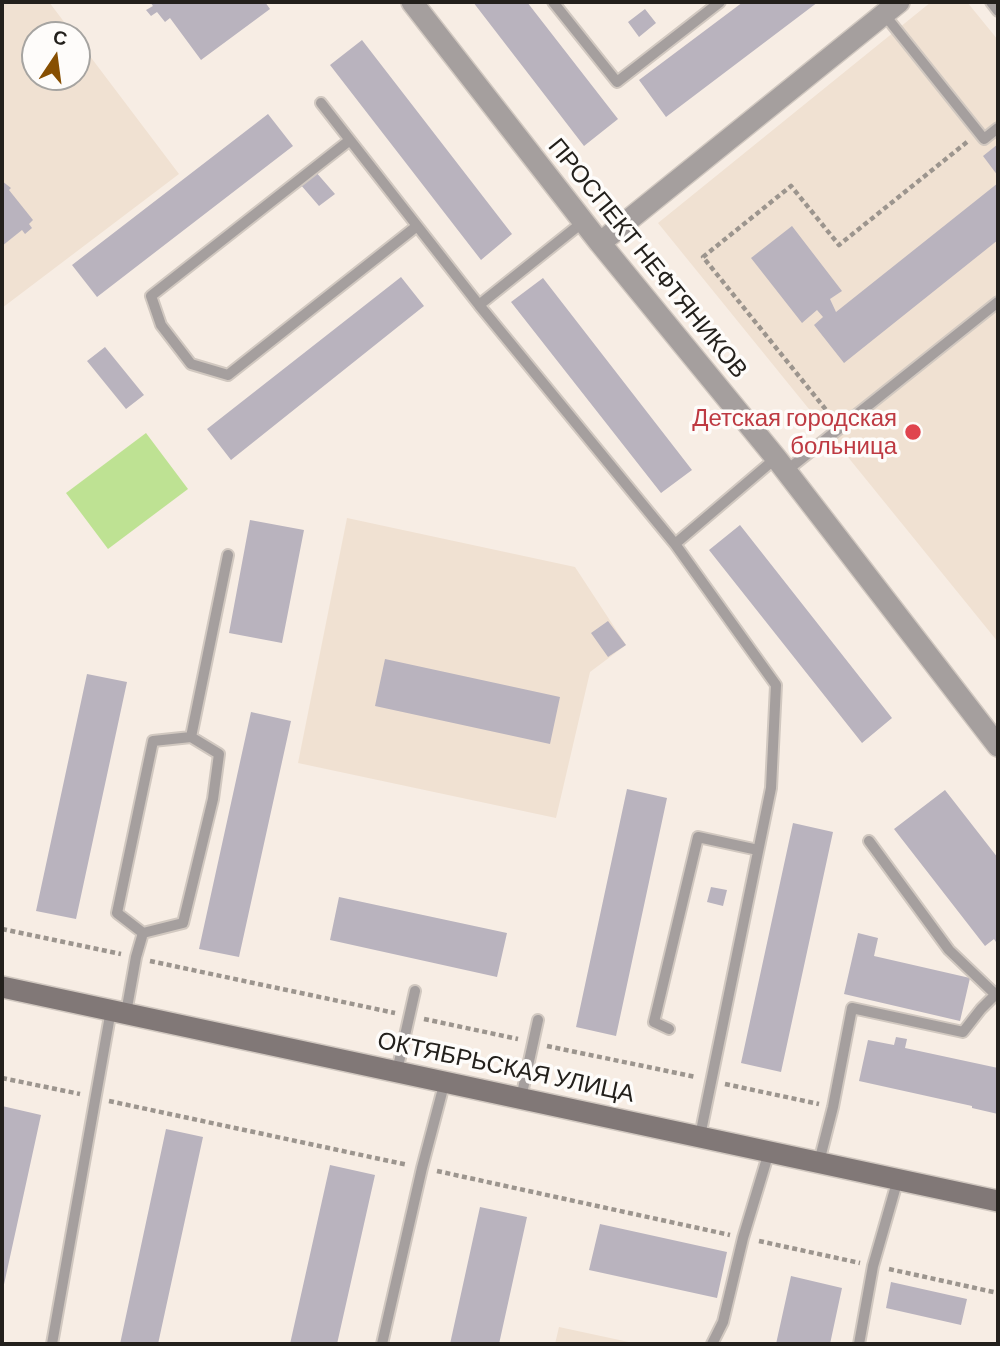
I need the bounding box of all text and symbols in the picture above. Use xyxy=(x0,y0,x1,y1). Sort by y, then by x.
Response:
north arrow xyxy=(21,21,91,91)
text: С xyxy=(51,24,70,50)
street label: ПРОСПЕКТ НЕФТЯНИКОВ xyxy=(542,132,754,384)
place label: Детская городская больница xyxy=(692,404,897,460)
marker: Детская городская больница xyxy=(903,422,923,442)
street label: ОКТЯБРЬСКАЯ УЛИЦА xyxy=(375,1026,637,1108)

